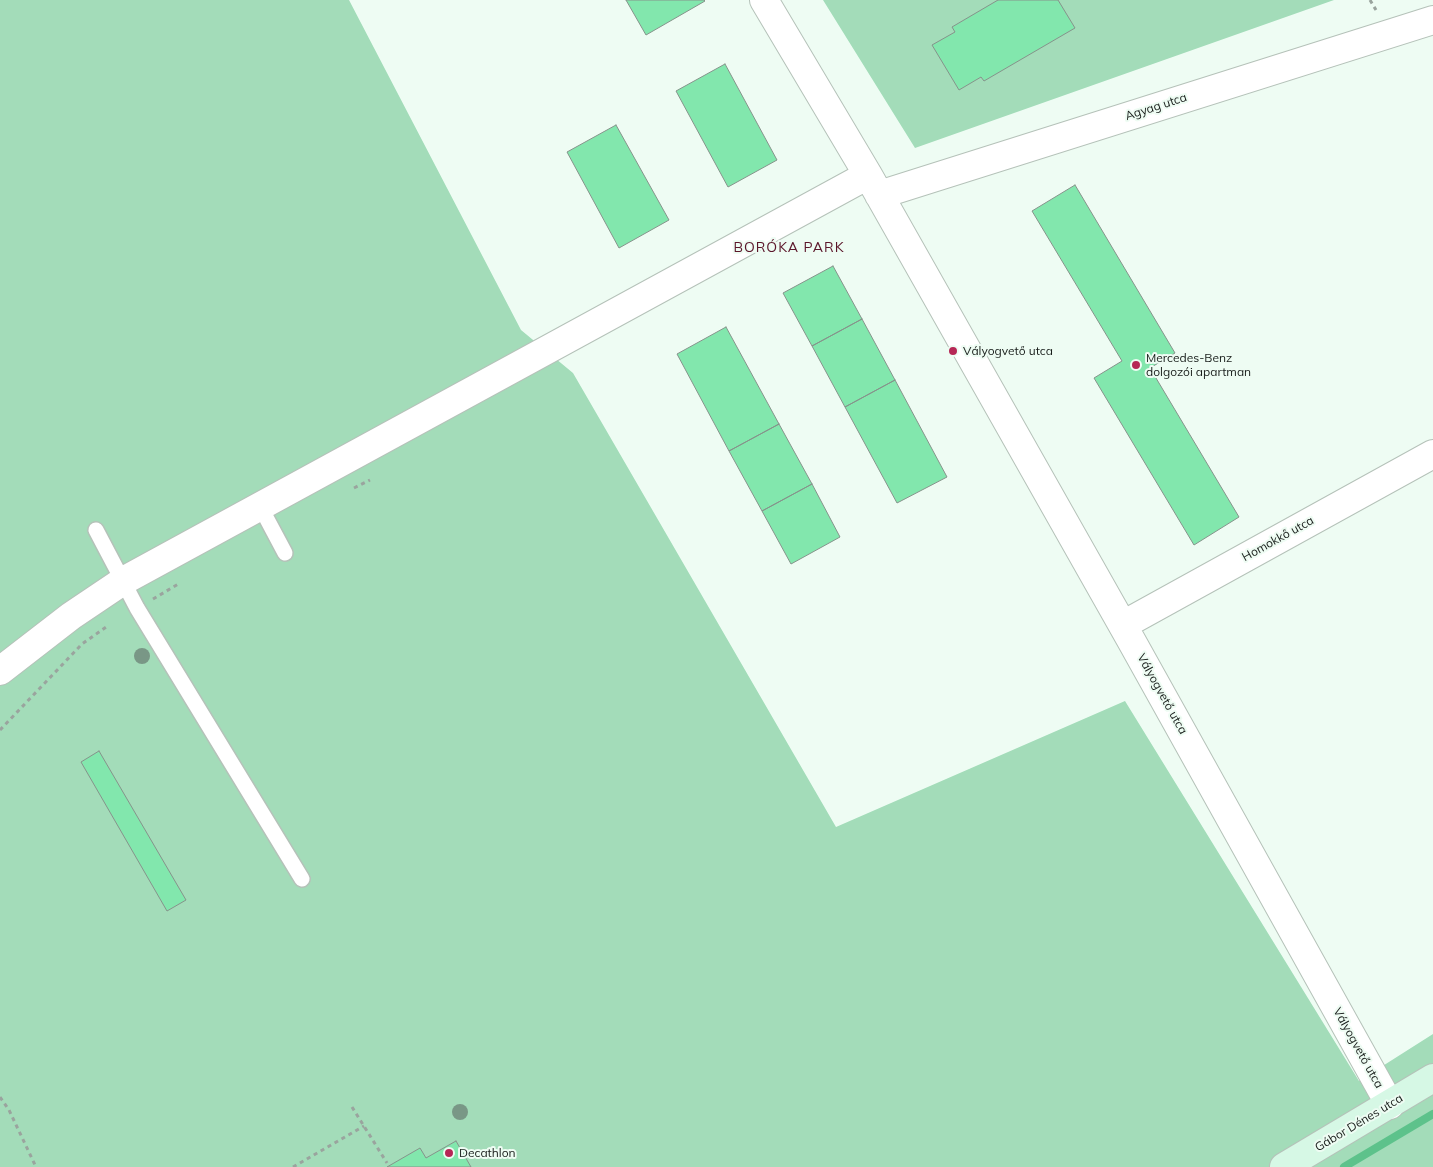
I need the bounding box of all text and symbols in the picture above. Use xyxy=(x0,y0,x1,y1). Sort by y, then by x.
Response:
street label: Agyag utca xyxy=(1123,90,1189,124)
district label: BORÓKA PARK xyxy=(732,240,846,256)
place label: Vályogvető utca xyxy=(963,344,1053,358)
marker: Vályogvető utca xyxy=(947,345,959,357)
place label: Mercedes-Benz dolgozói apartman xyxy=(1146,351,1251,379)
marker: Mercedes-Benz dolgozói apartman xyxy=(1130,359,1142,371)
street label: Homokkő utca xyxy=(1240,513,1316,565)
street label: Vályogvető utca xyxy=(1134,651,1190,737)
street label: Vályogvető utca xyxy=(1330,1005,1386,1091)
street label: Gábor Dénes utca xyxy=(1313,1091,1405,1155)
place label: Decathlon xyxy=(459,1146,516,1160)
marker: Decathlon xyxy=(443,1147,455,1159)

